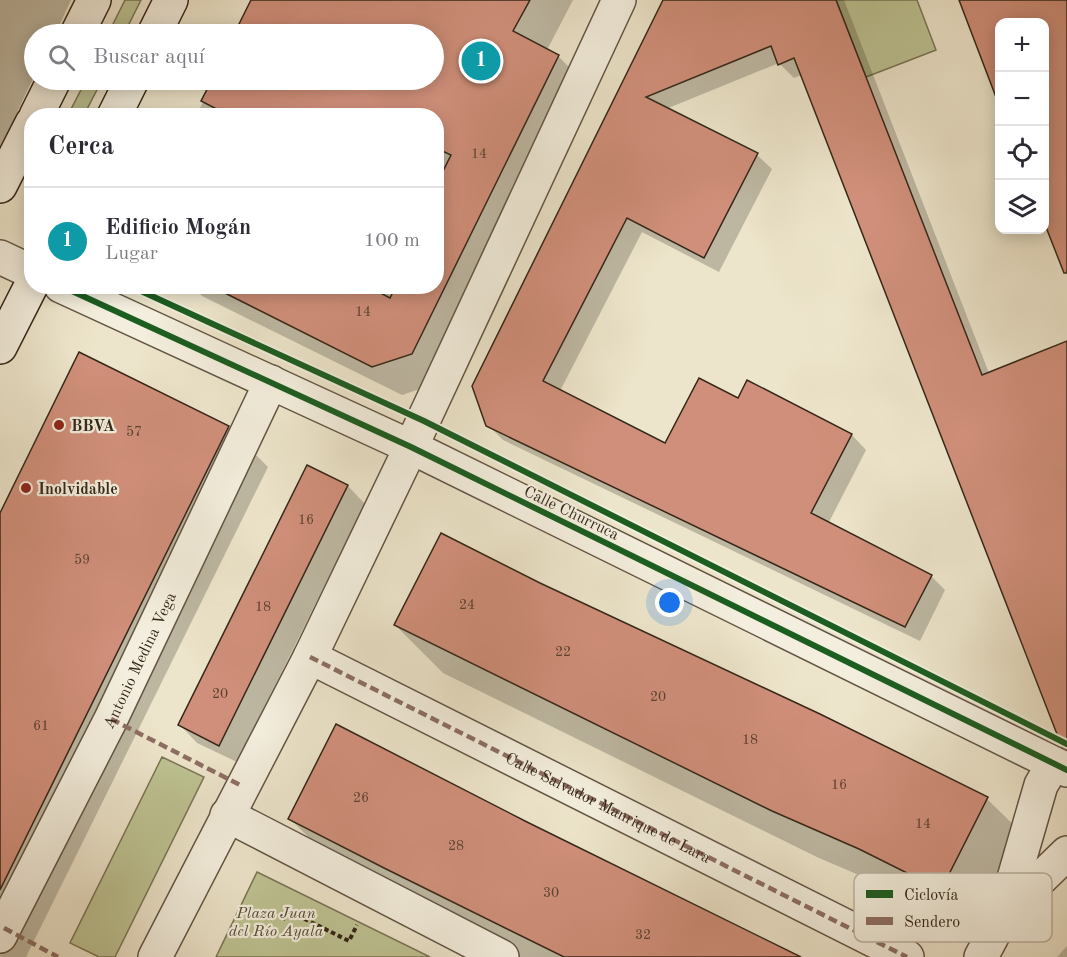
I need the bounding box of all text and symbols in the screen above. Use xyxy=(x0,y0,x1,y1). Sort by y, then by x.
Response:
map controls xyxy=(995,18,1049,234)
button: + xyxy=(995,18,1049,72)
search box xyxy=(24,24,444,90)
pin: 1 xyxy=(462,38,500,84)
icon: search xyxy=(45,41,78,74)
text: Buscar aquí xyxy=(93,46,205,68)
button: − xyxy=(995,72,1049,126)
button: locate xyxy=(995,126,1049,180)
text: Cerca xyxy=(48,134,114,160)
house number: 14 xyxy=(471,147,487,161)
button: layers xyxy=(995,180,1049,234)
text: Edificio Mogán xyxy=(105,217,251,239)
text: 1 xyxy=(62,231,73,251)
text: 100 m xyxy=(364,231,420,251)
text: Lugar xyxy=(105,244,158,264)
house number: 14 xyxy=(355,305,371,319)
marker: BBVA xyxy=(52,418,66,432)
place label: BBVA xyxy=(71,419,115,435)
house number: 57 xyxy=(126,425,142,439)
marker: Inolvidable xyxy=(19,481,33,495)
place label: Inolvidable xyxy=(38,482,118,498)
street label: Calle Churruca xyxy=(521,484,621,544)
house number: 16 xyxy=(298,513,314,527)
house number: 59 xyxy=(74,553,90,567)
your location xyxy=(655,588,684,617)
street label: Antonio Medina Vega xyxy=(101,590,180,732)
house number: 24 xyxy=(459,598,475,612)
house number: 18 xyxy=(255,600,271,614)
house number: 22 xyxy=(555,645,571,659)
house number: 20 xyxy=(212,687,228,701)
house number: 20 xyxy=(650,690,666,704)
house number: 61 xyxy=(33,719,49,733)
house number: 18 xyxy=(742,733,758,747)
street label: Calle Salvador Manrique de Lara xyxy=(502,751,713,867)
house number: 16 xyxy=(831,778,847,792)
house number: 26 xyxy=(353,791,369,805)
house number: 14 xyxy=(915,817,931,831)
house number: 28 xyxy=(448,839,464,853)
legend xyxy=(854,873,1052,942)
house number: 30 xyxy=(543,886,559,900)
text: Ciclovía xyxy=(904,888,958,904)
park label: Plaza Juan del Río Ayala xyxy=(229,906,324,940)
text: Sendero xyxy=(904,915,960,931)
house number: 32 xyxy=(635,928,651,942)

